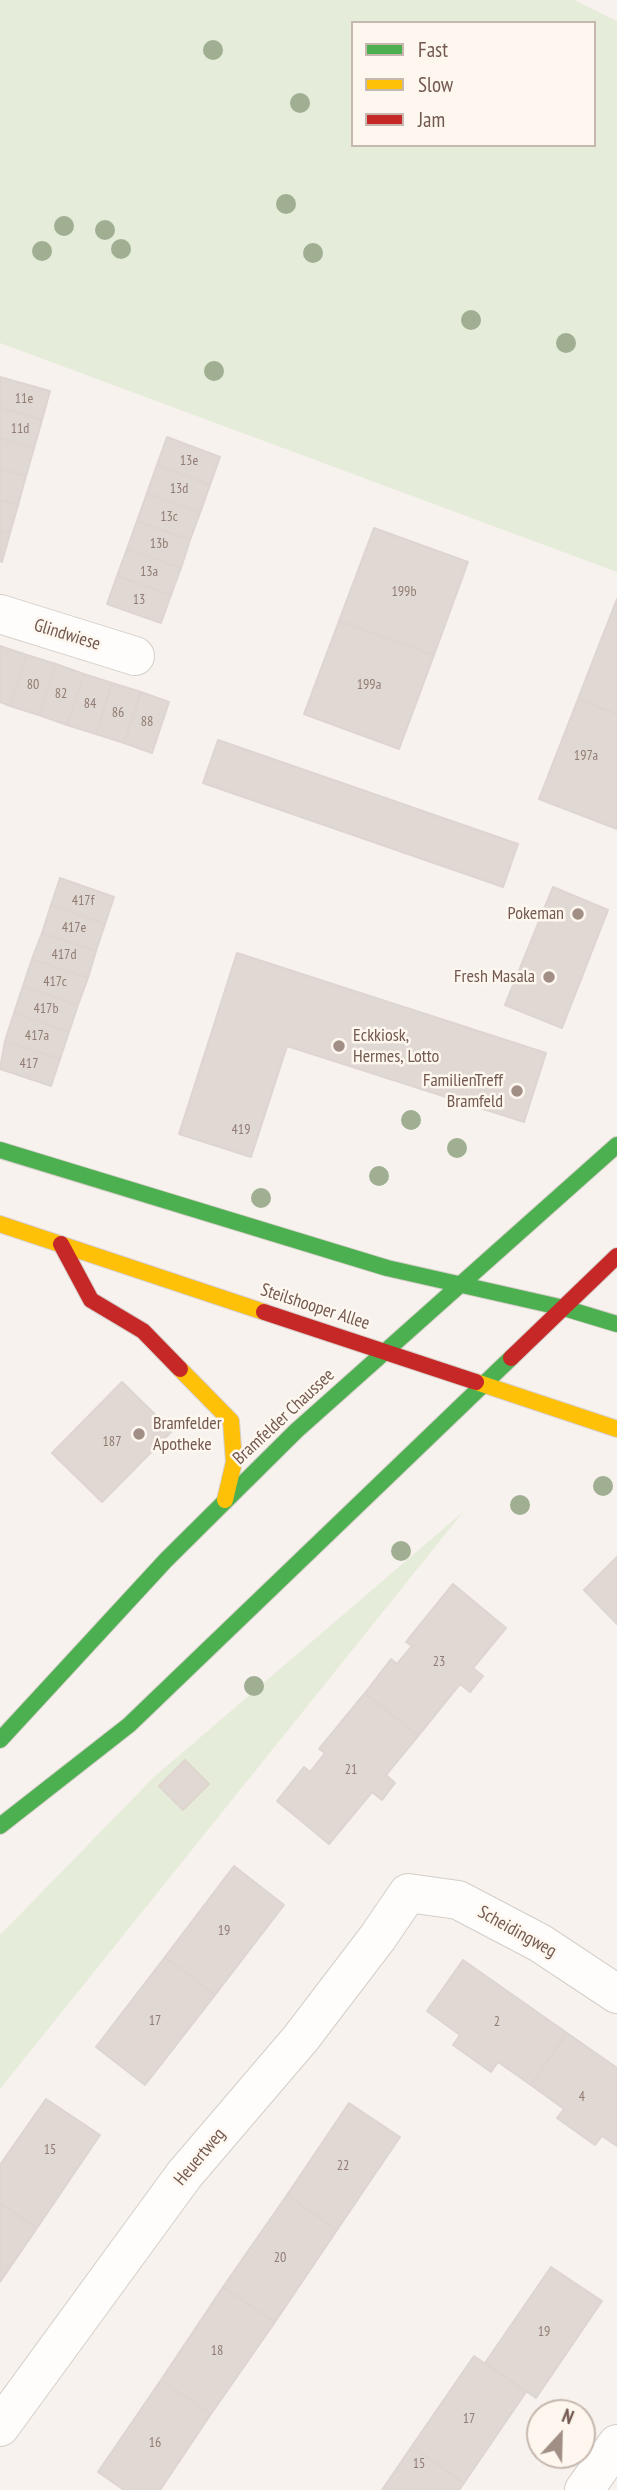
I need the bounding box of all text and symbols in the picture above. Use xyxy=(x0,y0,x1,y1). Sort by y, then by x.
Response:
legend xyxy=(351,21,596,147)
text: Fast xyxy=(418,36,448,63)
text: Slow xyxy=(418,71,453,98)
text: Jam xyxy=(418,106,445,133)
house number: 11e xyxy=(15,391,33,407)
house number: 11d xyxy=(11,421,29,437)
house number: 13e xyxy=(180,453,198,469)
house number: 13d xyxy=(170,481,188,497)
house number: 13c xyxy=(160,509,178,525)
house number: 13b xyxy=(150,536,168,552)
house number: 13a xyxy=(140,564,158,580)
house number: 199b xyxy=(392,584,416,600)
house number: 13 xyxy=(133,592,145,608)
street label: Glindwiese xyxy=(31,615,103,655)
house number: 80 xyxy=(27,677,39,693)
house number: 199a xyxy=(357,677,381,693)
house number: 82 xyxy=(55,686,67,702)
house number: 84 xyxy=(84,696,96,712)
house number: 86 xyxy=(112,705,124,721)
house number: 88 xyxy=(141,714,153,730)
house number: 197a xyxy=(574,748,598,764)
house number: 417f xyxy=(72,893,94,909)
place label: Pokeman xyxy=(508,903,564,925)
marker: Pokeman xyxy=(570,906,586,922)
house number: 417e xyxy=(62,920,86,936)
house number: 417d xyxy=(52,947,76,963)
place label: Fresh Masala xyxy=(454,966,535,988)
marker: Fresh Masala xyxy=(541,969,557,985)
house number: 417c xyxy=(43,974,67,990)
house number: 417b xyxy=(34,1001,58,1017)
place label: Eckkiosk, Hermes, Lotto xyxy=(353,1025,439,1068)
house number: 417a xyxy=(25,1028,49,1044)
marker: Eckkiosk, Hermes, Lotto xyxy=(331,1038,347,1054)
house number: 417 xyxy=(20,1056,38,1072)
place label: FamilienTreff Bramfeld xyxy=(423,1070,503,1112)
marker: FamilienTreff Bramfeld xyxy=(509,1083,525,1099)
house number: 419 xyxy=(232,1122,250,1138)
street label: Steilshooper Allee xyxy=(258,1279,372,1335)
street label: Bramfelder Chaussee xyxy=(229,1365,339,1469)
place label: Bramfelder Apotheke xyxy=(153,1413,222,1456)
marker: Bramfelder Apotheke xyxy=(131,1426,147,1442)
house number: 187 xyxy=(103,1434,121,1450)
house number: 23 xyxy=(433,1654,445,1670)
house number: 21 xyxy=(345,1762,357,1778)
street label: Scheidingweg xyxy=(474,1902,560,1962)
house number: 19 xyxy=(218,1923,230,1939)
house number: 17 xyxy=(149,2013,161,2029)
house number: 2 xyxy=(494,2014,500,2030)
house number: 4 xyxy=(579,2089,585,2105)
street label: Heuertweg xyxy=(170,2124,230,2190)
house number: 15 xyxy=(44,2142,56,2158)
house number: 22 xyxy=(337,2158,349,2174)
house number: 20 xyxy=(274,2250,286,2266)
house number: 19 xyxy=(538,2324,550,2340)
house number: 18 xyxy=(211,2343,223,2359)
north arrow xyxy=(526,2399,596,2469)
text: N xyxy=(559,2403,577,2429)
house number: 17 xyxy=(463,2411,475,2427)
house number: 16 xyxy=(149,2435,161,2451)
house number: 15 xyxy=(413,2456,425,2472)

